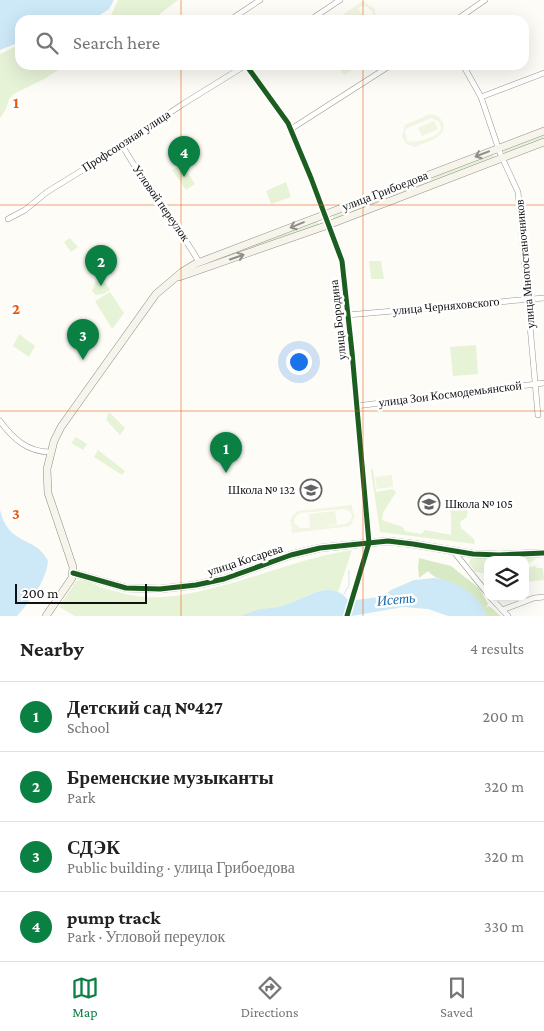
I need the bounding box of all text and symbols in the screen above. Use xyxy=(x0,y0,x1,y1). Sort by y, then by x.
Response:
search box xyxy=(15,15,529,70)
icon: search xyxy=(33,29,61,57)
text: Search here xyxy=(73,32,160,53)
text: 1 xyxy=(13,94,19,111)
street label: Профсоюзная улица xyxy=(79,107,173,175)
pin: 4 xyxy=(168,136,200,177)
one-way arrow xyxy=(475,150,490,159)
street label: Угловой переулок xyxy=(129,162,193,244)
street label: улица Грибоедова xyxy=(340,168,431,214)
street label: улица Многостаночников xyxy=(512,198,538,329)
one-way arrow xyxy=(290,221,305,230)
pin: 2 xyxy=(85,245,117,286)
one-way arrow xyxy=(228,252,244,261)
street label: улица Бородина xyxy=(327,278,349,361)
street label: улица Черняховского xyxy=(392,294,500,318)
text: 2 xyxy=(12,300,20,317)
pin: 3 xyxy=(67,319,99,360)
your location xyxy=(286,349,312,375)
street label: улица Зои Космодемьянской xyxy=(378,378,523,410)
pin: 1 xyxy=(210,432,242,473)
school or university icon: Школа № 132 xyxy=(299,478,323,502)
place label: Школа № 132 xyxy=(228,483,295,497)
school or university icon: Школа № 105 xyxy=(417,492,441,516)
place label: Школа № 105 xyxy=(445,497,513,511)
text: 3 xyxy=(12,505,20,522)
street label: улица Косарева xyxy=(205,541,285,579)
map controls xyxy=(484,556,529,601)
button: layers xyxy=(484,556,529,601)
scale bar xyxy=(15,581,148,604)
text: 200 m xyxy=(22,585,58,601)
water label: Исеть xyxy=(375,589,416,609)
text: Nearby xyxy=(20,637,84,661)
text: 4 results xyxy=(470,640,524,657)
text: Детский сад №427 xyxy=(67,697,223,718)
text: 1 xyxy=(33,708,39,725)
text: 200 m xyxy=(482,708,524,725)
text: School xyxy=(67,719,110,736)
text: Бременские музыканты xyxy=(67,767,274,788)
text: 2 xyxy=(32,778,40,795)
text: 320 m xyxy=(484,778,524,795)
text: Park xyxy=(67,789,95,806)
text: СДЭК xyxy=(67,837,120,858)
text: 3 xyxy=(32,848,40,865)
text: 320 m xyxy=(484,848,524,865)
text: Public building · улица Грибоедова xyxy=(67,859,295,876)
text: pump track xyxy=(67,907,161,928)
text: 4 xyxy=(32,918,40,935)
text: 330 m xyxy=(484,918,524,935)
text: Park · Угловой переулок xyxy=(67,928,225,945)
tab: Map xyxy=(71,974,99,1020)
tab: Directions xyxy=(241,974,299,1020)
tab: Saved xyxy=(440,974,473,1020)

